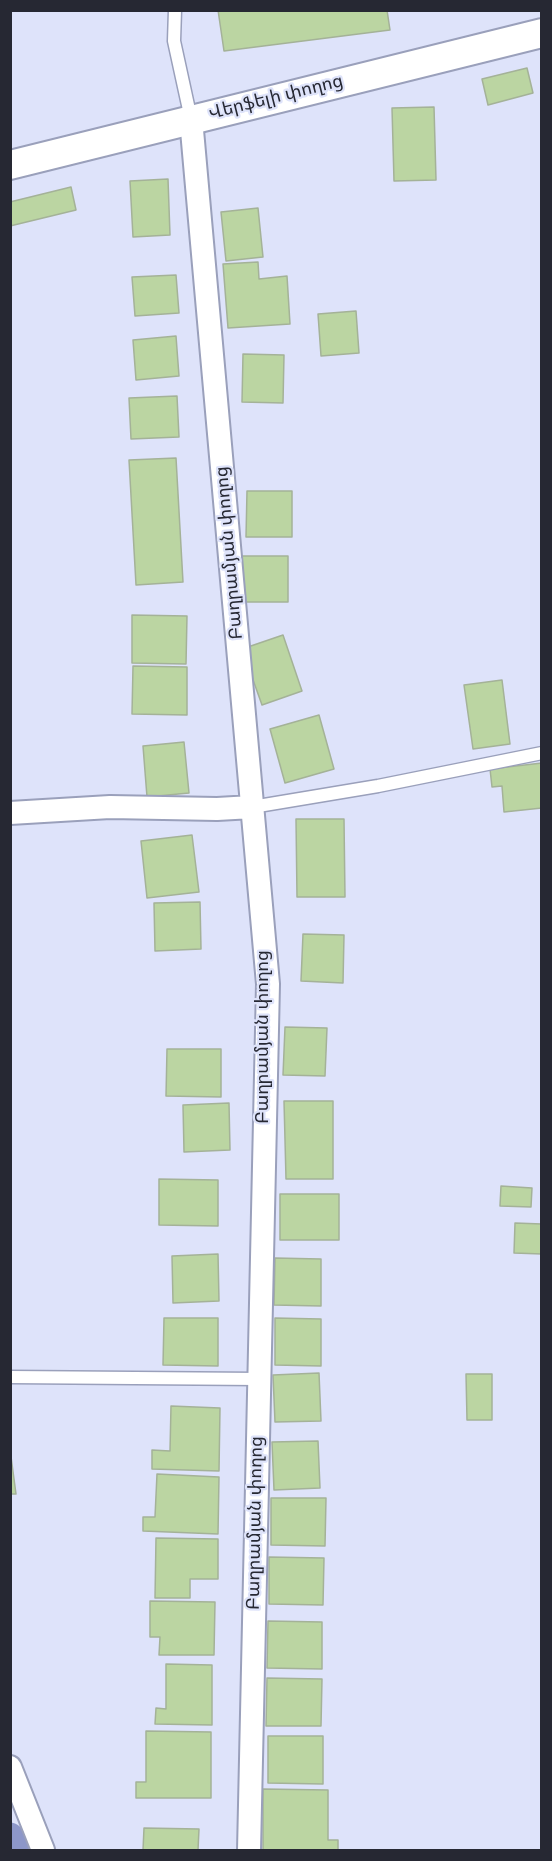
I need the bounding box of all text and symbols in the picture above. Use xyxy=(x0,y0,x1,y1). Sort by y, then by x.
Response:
street label: Վերֆելի փողոց xyxy=(206,71,346,125)
street label: Բաղրամյան փողոց xyxy=(212,466,248,640)
street label: Բաղրամյան փողոց xyxy=(253,950,275,1124)
street label: Բաղրամյան փողոց xyxy=(244,1436,268,1610)

